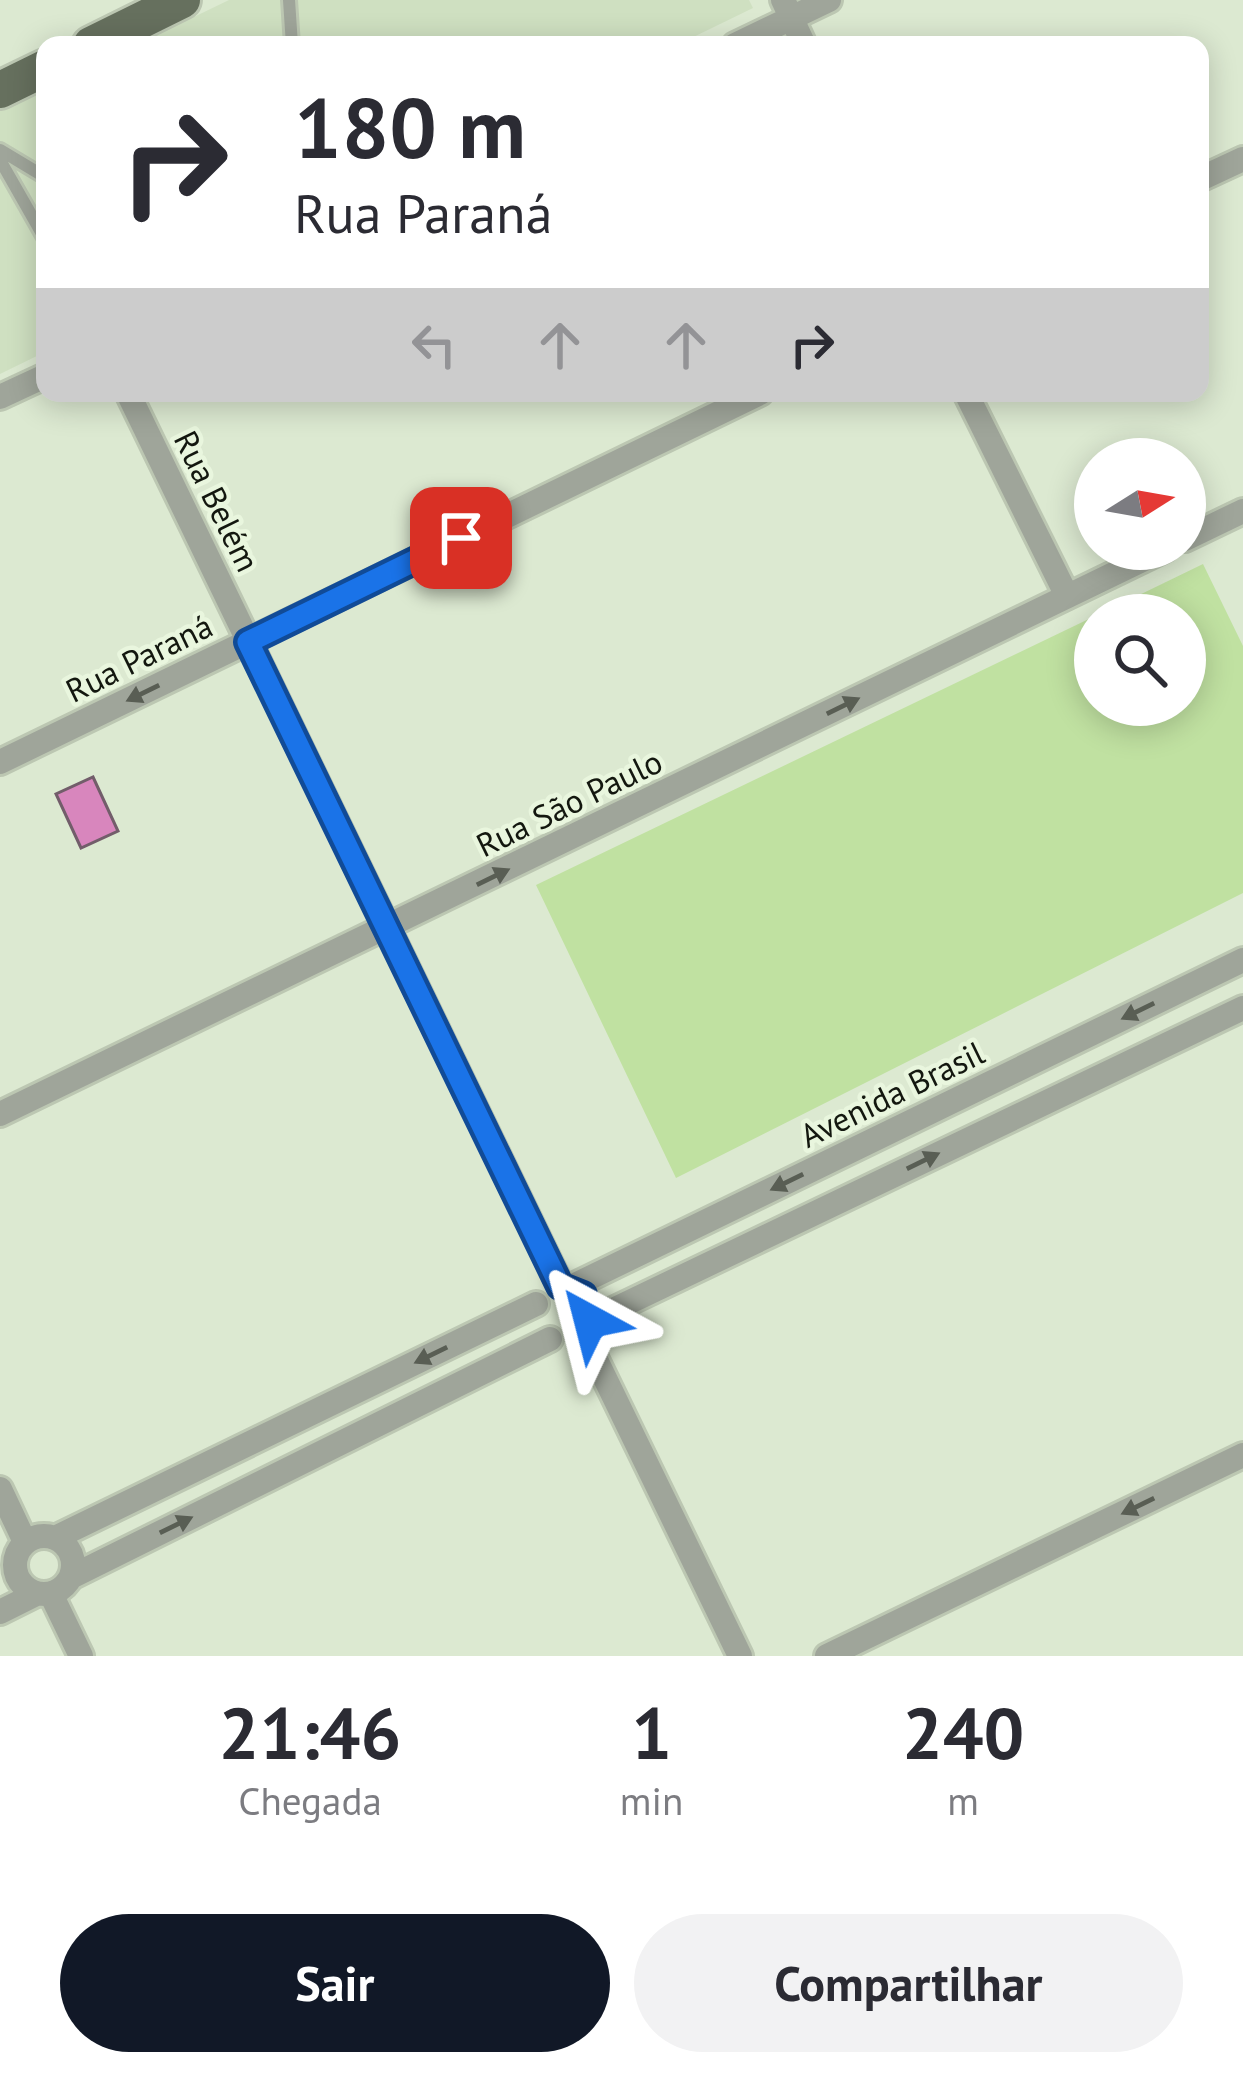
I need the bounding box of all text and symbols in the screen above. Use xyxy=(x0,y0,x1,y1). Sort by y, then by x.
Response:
text: 180 m xyxy=(294,72,526,181)
icon: right xyxy=(96,84,252,240)
text: Rua Paraná xyxy=(294,178,552,248)
icon: left xyxy=(401,312,467,378)
icon: ahead xyxy=(527,312,593,378)
icon: ahead xyxy=(653,312,719,378)
icon: right xyxy=(779,312,845,378)
street label: Rua Belém xyxy=(165,423,270,578)
north arrow xyxy=(1074,438,1206,570)
map controls xyxy=(1074,438,1206,726)
pin xyxy=(410,487,512,589)
icon: arrive xyxy=(428,505,494,571)
button: search xyxy=(1074,594,1206,726)
street label: Rua Paraná xyxy=(58,604,219,711)
one-way arrow xyxy=(125,683,160,703)
one-way arrow xyxy=(826,696,861,716)
street label: Rua São Paulo xyxy=(469,739,669,866)
one-way arrow xyxy=(475,867,510,887)
one-way arrow xyxy=(1120,1001,1155,1021)
street label: Avenida Brasil xyxy=(793,1030,991,1157)
one-way arrow xyxy=(906,1151,941,1171)
one-way arrow xyxy=(769,1172,804,1192)
position arrow xyxy=(527,1258,653,1384)
one-way arrow xyxy=(413,1345,448,1365)
one-way arrow xyxy=(1120,1496,1155,1516)
one-way arrow xyxy=(159,1515,193,1535)
text: 21:46 xyxy=(219,1686,401,1779)
text: 1 xyxy=(631,1686,672,1779)
text: 240 xyxy=(902,1686,1024,1779)
text: Chegada xyxy=(238,1775,382,1826)
text: min xyxy=(620,1775,683,1826)
text: m xyxy=(947,1775,979,1826)
button: Sair xyxy=(60,1914,610,2052)
button: Compartilhar xyxy=(634,1914,1183,2052)

